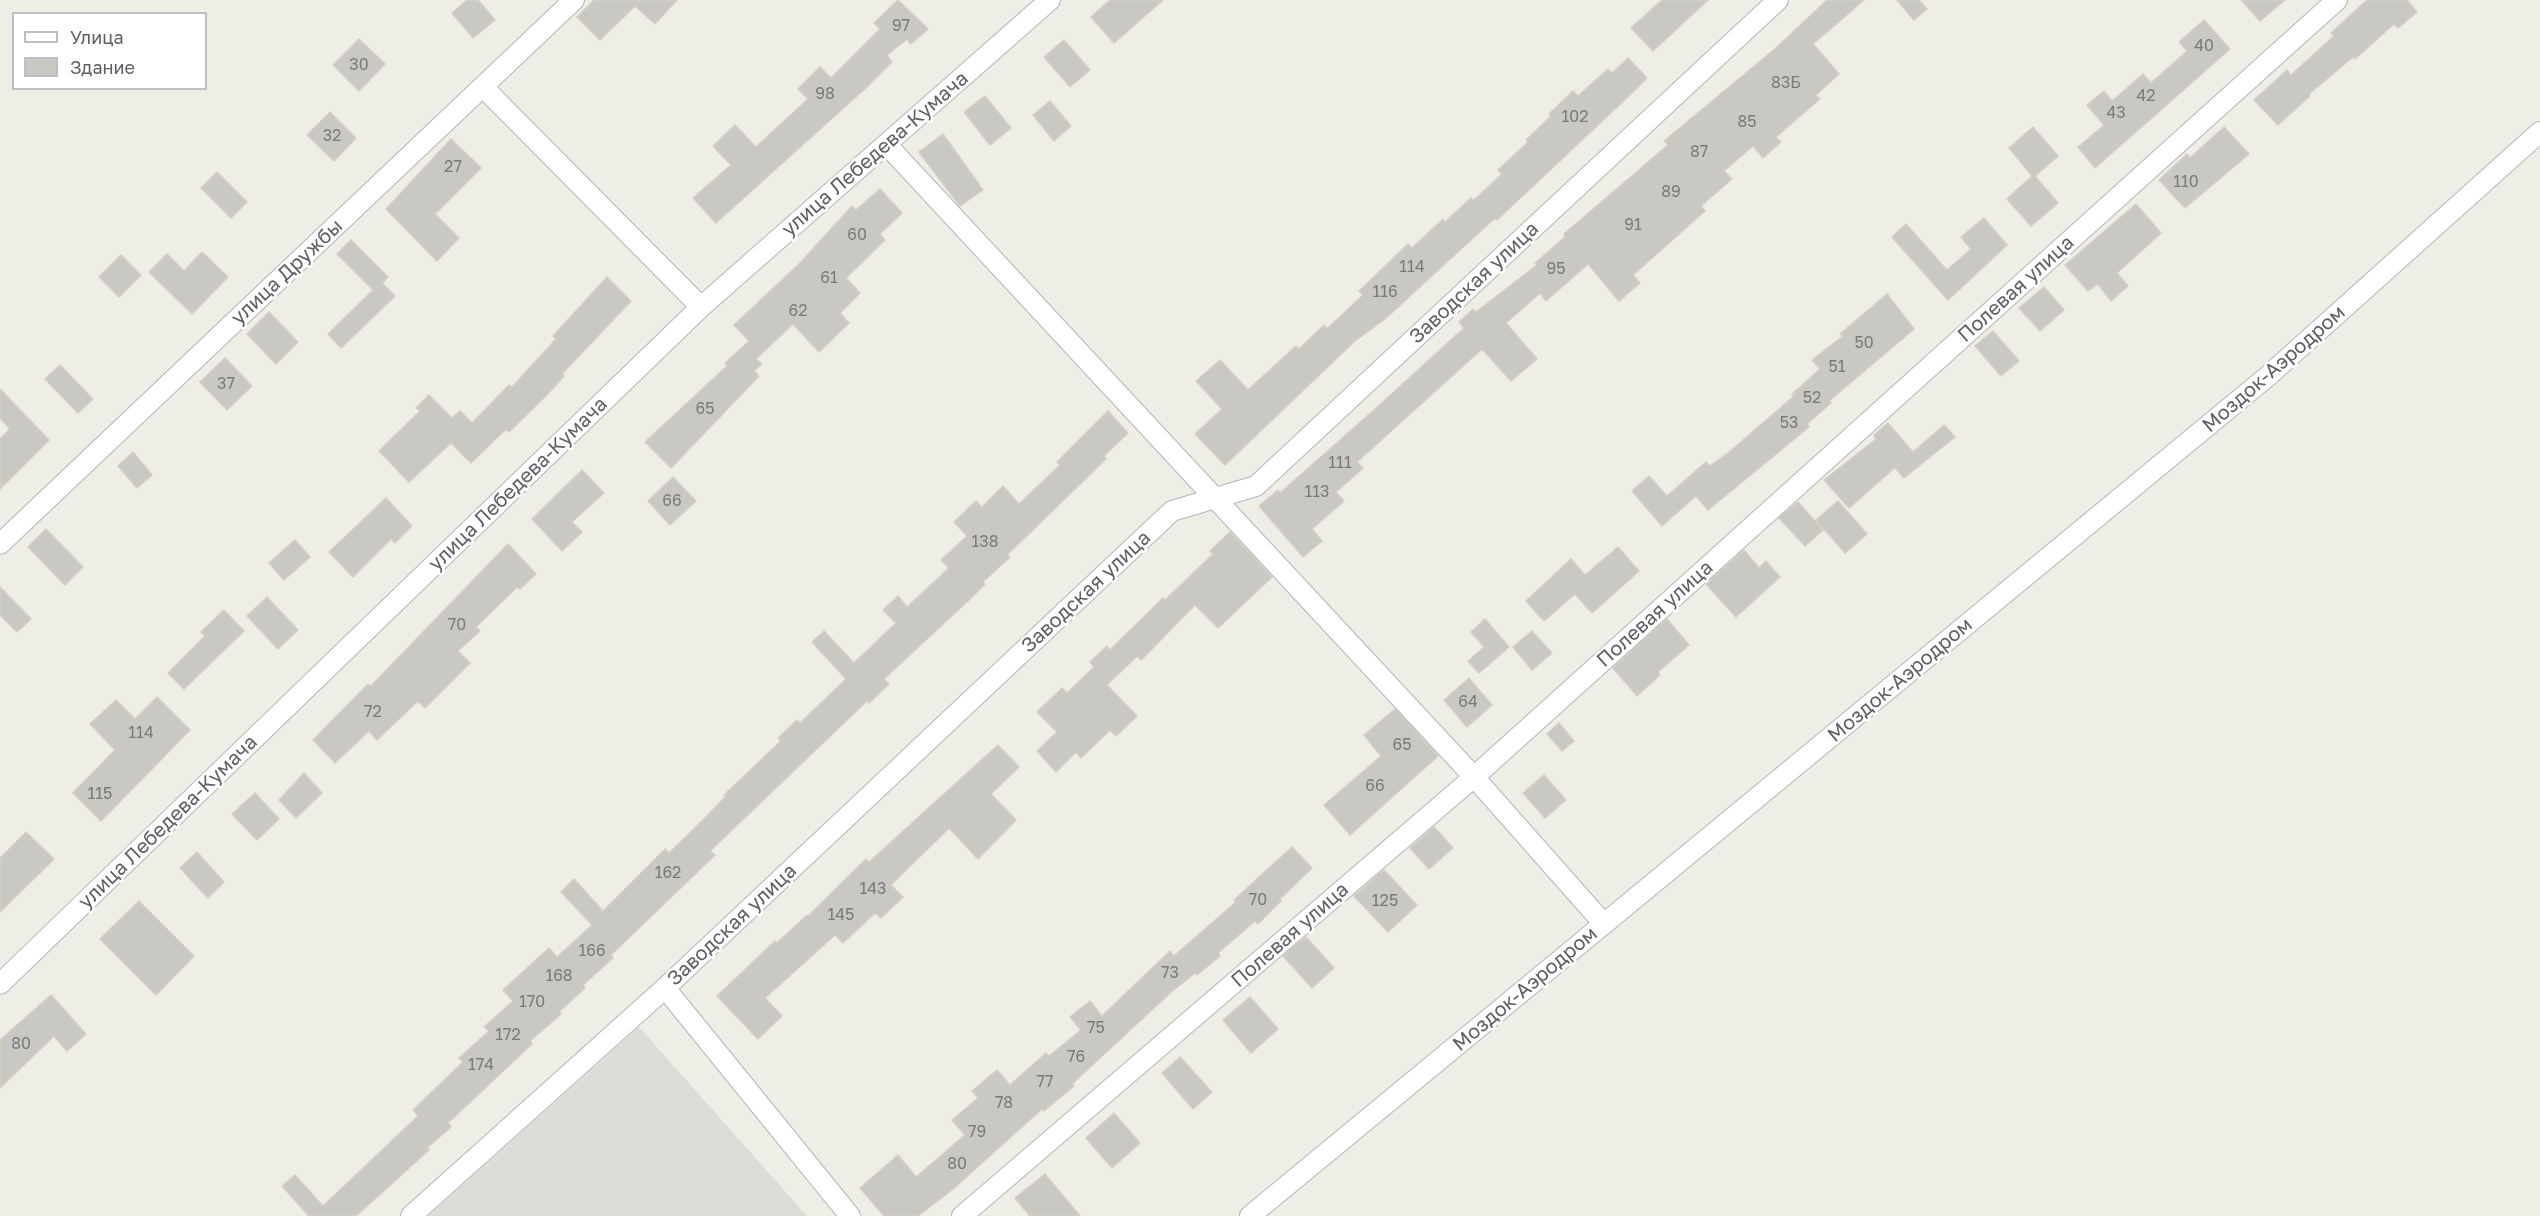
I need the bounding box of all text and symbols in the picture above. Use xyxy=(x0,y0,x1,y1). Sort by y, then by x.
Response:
legend xyxy=(12,12,207,90)
house number: 97 xyxy=(892,16,910,36)
text: Улица xyxy=(70,26,124,48)
house number: 40 xyxy=(2194,36,2214,56)
house number: 30 xyxy=(349,55,369,75)
text: Здание xyxy=(70,56,135,78)
street label: улица Лебедева-Кумача xyxy=(777,66,973,242)
house number: 83Б xyxy=(1771,73,1801,93)
house number: 98 xyxy=(815,84,835,104)
house number: 42 xyxy=(2136,86,2156,106)
house number: 43 xyxy=(2106,103,2126,123)
house number: 102 xyxy=(1562,107,1588,127)
house number: 85 xyxy=(1737,112,1757,132)
house number: 32 xyxy=(323,126,341,146)
house number: 87 xyxy=(1690,142,1708,162)
house number: 27 xyxy=(444,157,462,177)
house number: 110 xyxy=(2173,172,2199,192)
house number: 89 xyxy=(1661,182,1681,202)
street label: улица Дружбы xyxy=(226,214,348,330)
house number: 91 xyxy=(1624,215,1642,235)
street label: Заводская улица xyxy=(1404,217,1544,349)
house number: 60 xyxy=(847,225,867,245)
street label: Полевая улица xyxy=(1953,231,2079,347)
house number: 114 xyxy=(1399,257,1425,277)
house number: 95 xyxy=(1547,259,1565,279)
house number: 61 xyxy=(820,268,838,288)
house number: 116 xyxy=(1372,282,1398,302)
house number: 62 xyxy=(789,301,807,321)
street label: Моздок-Аэродром xyxy=(2198,301,2350,437)
house number: 50 xyxy=(1854,333,1874,353)
house number: 51 xyxy=(1828,357,1846,377)
house number: 37 xyxy=(217,374,235,394)
house number: 52 xyxy=(1803,388,1821,408)
street label: улица Лебедева-Кумача xyxy=(424,392,612,576)
house number: 65 xyxy=(696,399,714,419)
house number: 53 xyxy=(1780,413,1798,433)
house number: 111 xyxy=(1328,453,1352,473)
house number: 113 xyxy=(1305,482,1329,502)
house number: 66 xyxy=(662,491,682,511)
street label: Заводская улица xyxy=(1016,526,1156,658)
house number: 138 xyxy=(972,532,998,552)
street label: Полевая улица xyxy=(1592,556,1718,672)
street label: Моздок-Аэродром xyxy=(1823,613,1977,747)
house number: 70 xyxy=(448,615,466,635)
house number: 64 xyxy=(1458,692,1478,712)
house number: 72 xyxy=(364,702,382,722)
house number: 114 xyxy=(128,723,154,743)
street label: улица Лебедева-Кумача xyxy=(74,730,262,914)
house number: 65 xyxy=(1393,735,1411,755)
house number: 66 xyxy=(1365,776,1385,796)
house number: 115 xyxy=(88,784,112,804)
street label: Заводская улица xyxy=(662,859,802,991)
house number: 162 xyxy=(655,863,681,883)
street label: Полевая улица xyxy=(1226,877,1354,993)
house number: 143 xyxy=(860,879,886,899)
house number: 70 xyxy=(1249,890,1267,910)
house number: 125 xyxy=(1372,891,1398,911)
house number: 145 xyxy=(828,905,854,925)
street label: Моздок-Аэродром xyxy=(1448,922,1602,1056)
house number: 166 xyxy=(578,941,606,961)
house number: 73 xyxy=(1161,963,1179,983)
house number: 168 xyxy=(545,966,573,986)
house number: 170 xyxy=(519,992,545,1012)
house number: 75 xyxy=(1087,1018,1105,1038)
house number: 172 xyxy=(495,1025,521,1045)
house number: 80 xyxy=(11,1034,31,1054)
house number: 76 xyxy=(1067,1047,1085,1067)
house number: 174 xyxy=(468,1055,494,1075)
house number: 77 xyxy=(1037,1072,1053,1092)
house number: 78 xyxy=(995,1093,1013,1113)
house number: 79 xyxy=(968,1122,986,1142)
house number: 80 xyxy=(947,1154,967,1174)

